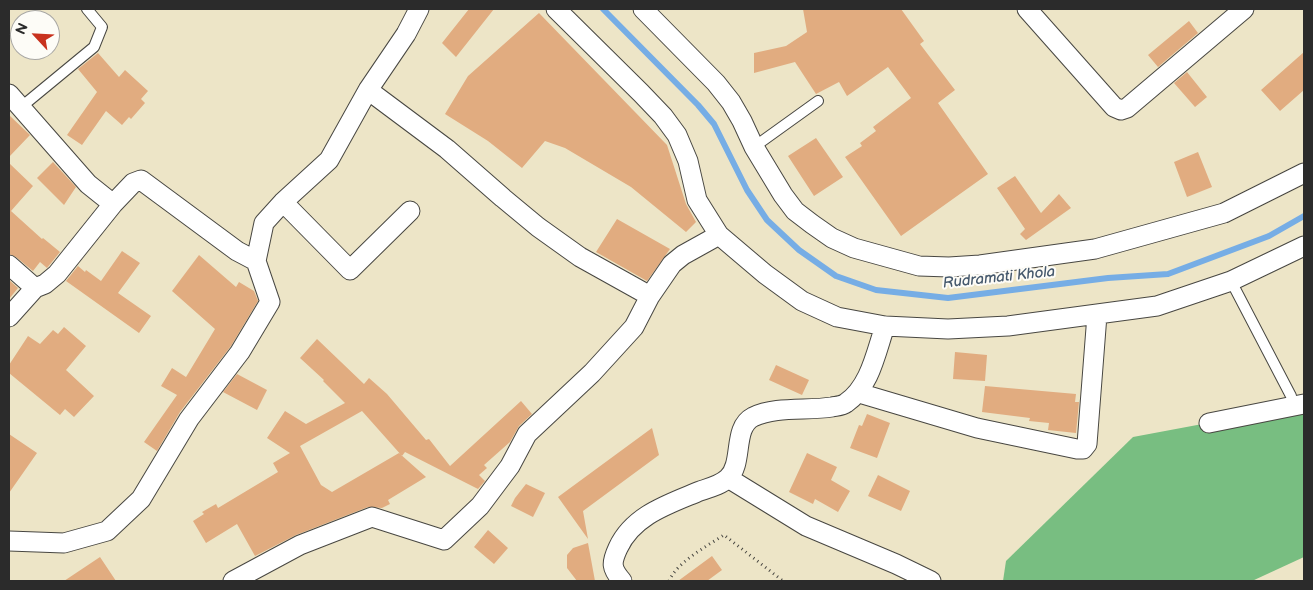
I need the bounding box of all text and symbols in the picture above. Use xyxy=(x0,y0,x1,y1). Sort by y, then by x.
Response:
north arrow xyxy=(10,10,60,60)
text: N xyxy=(12,21,32,37)
water label: Rudramati Khola xyxy=(942,263,1056,293)

